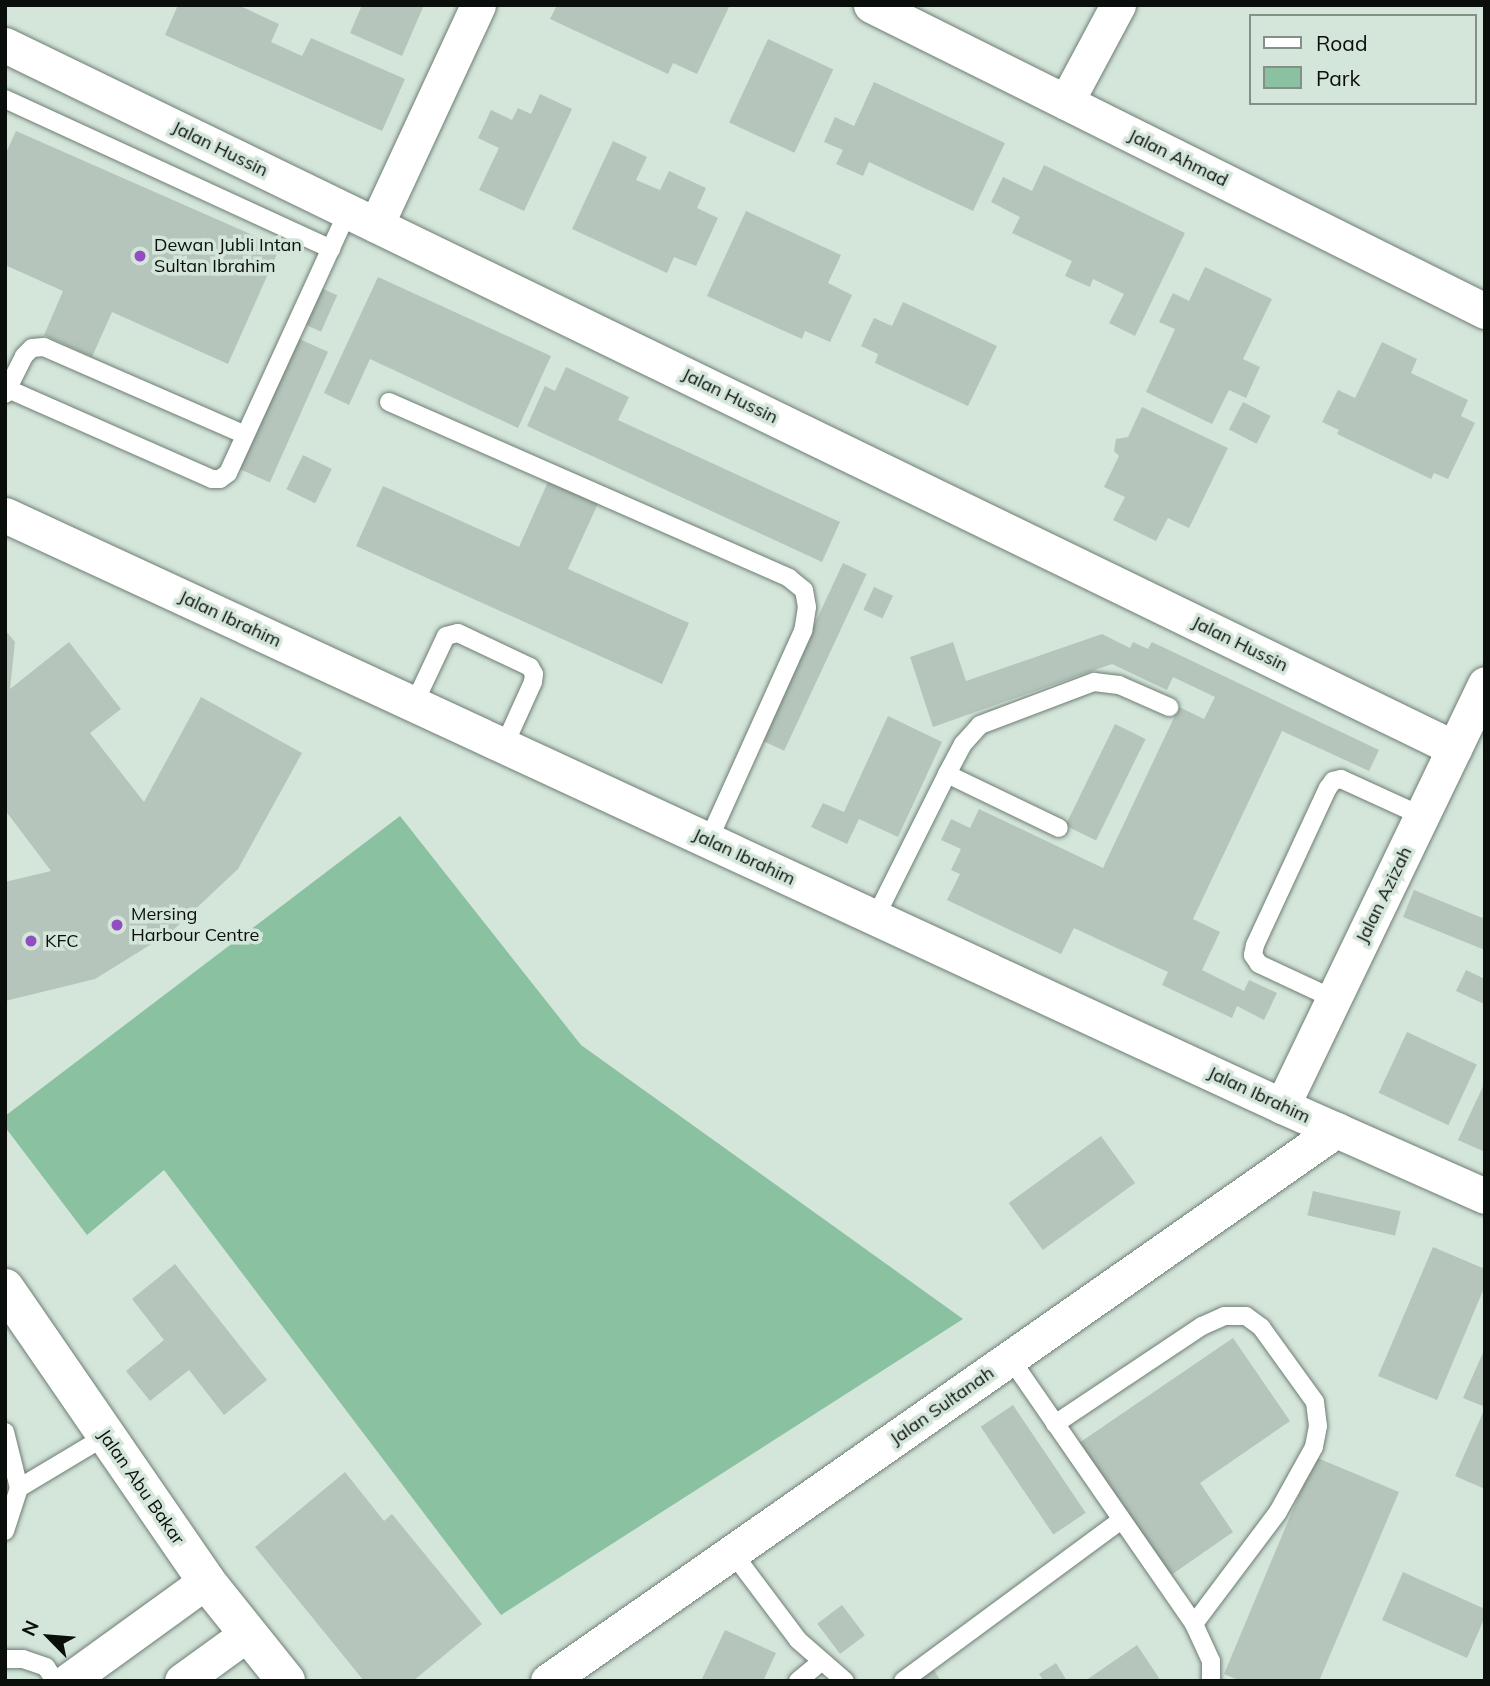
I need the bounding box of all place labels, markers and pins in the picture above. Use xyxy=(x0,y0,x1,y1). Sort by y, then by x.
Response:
place label: Dewan Jubli Intan Sultan Ibrahim xyxy=(154,235,302,278)
marker: Dewan Jubli Intan Sultan Ibrahim xyxy=(132,248,148,264)
place label: Mersing Harbour Centre xyxy=(131,904,259,946)
marker: Mersing Harbour Centre xyxy=(109,917,125,933)
place label: KFC xyxy=(45,930,79,952)
marker: KFC xyxy=(23,933,39,949)

